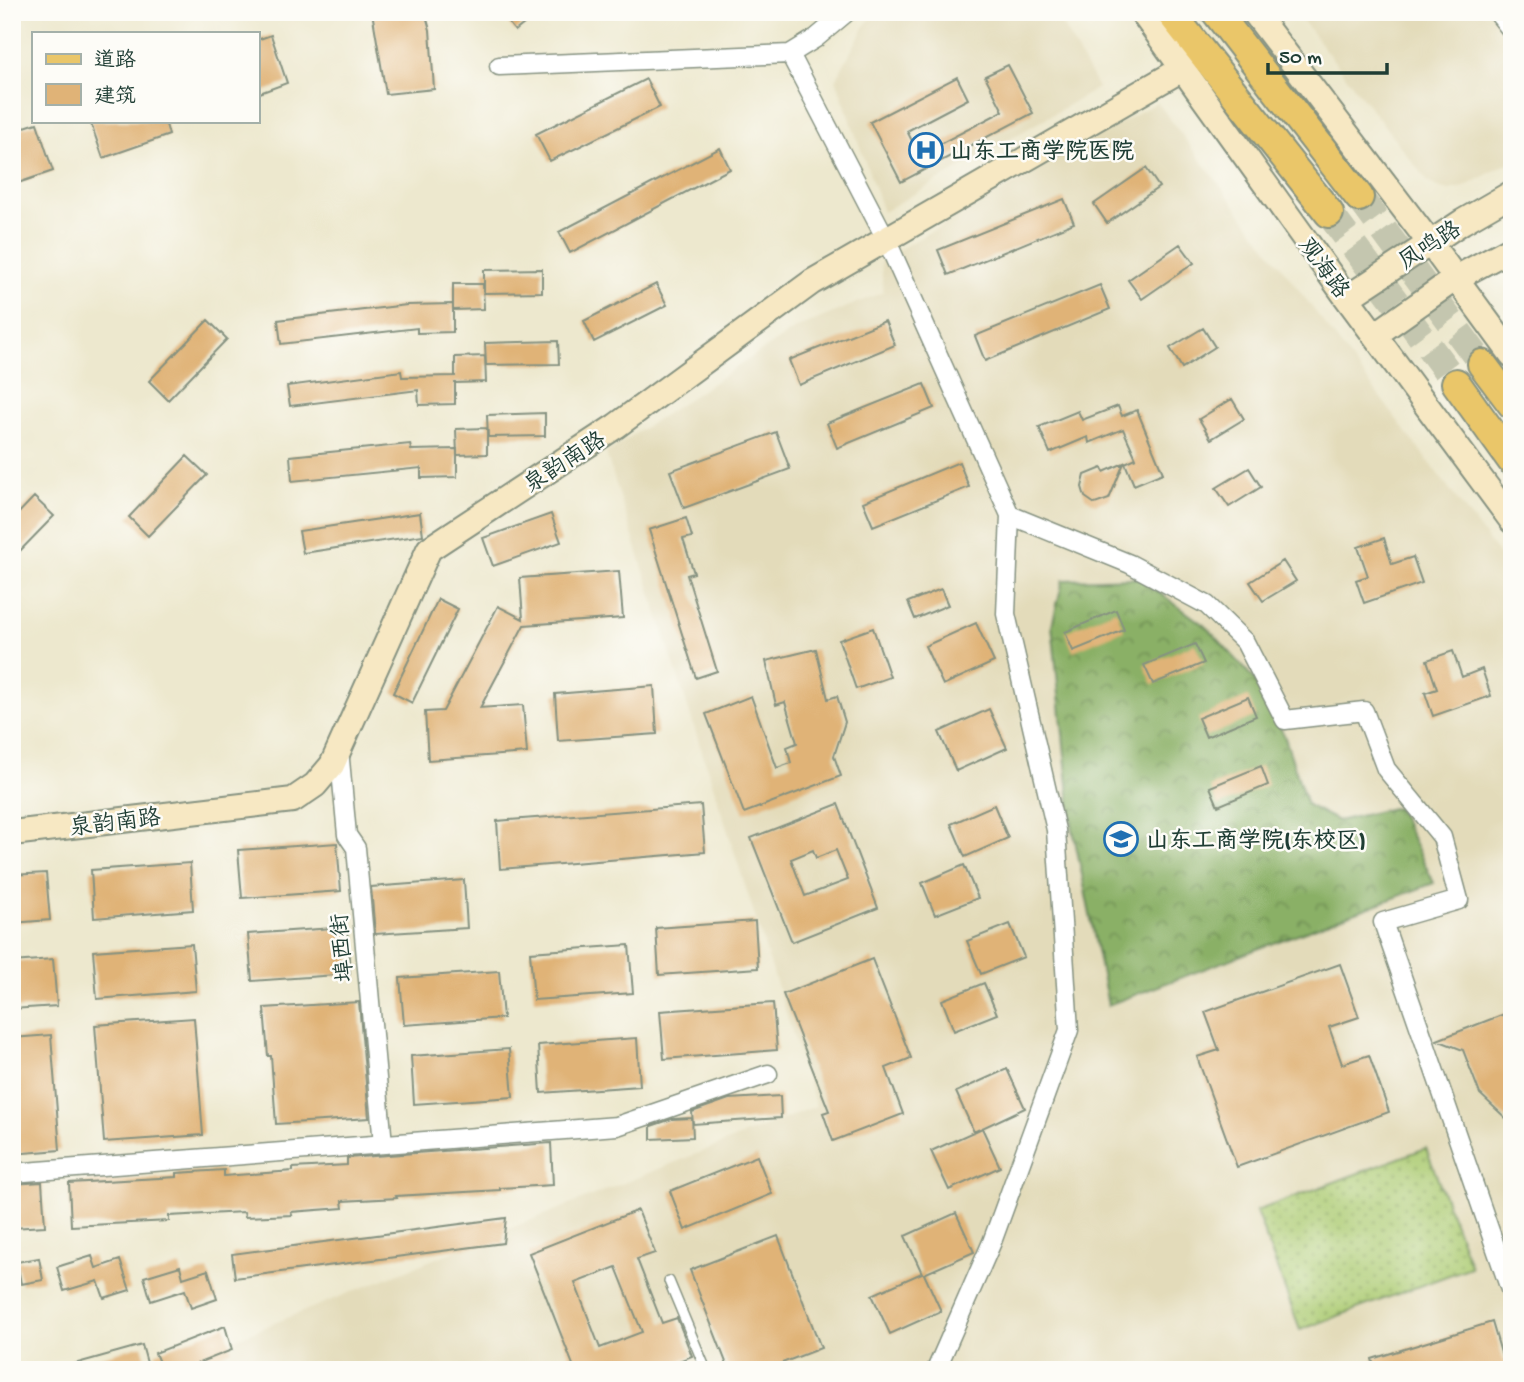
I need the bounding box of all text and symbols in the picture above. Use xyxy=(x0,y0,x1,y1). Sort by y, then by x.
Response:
legend xyxy=(32,32,259,122)
scale bar xyxy=(1268,32,1388,76)
text: 50 m xyxy=(1279,47,1322,72)
text: 道路 xyxy=(94,48,136,75)
text: 建筑 xyxy=(94,85,136,111)
hospital icon: 山东工商学院医院 xyxy=(907,131,945,169)
place label: 山东工商学院医院 xyxy=(950,139,1134,167)
street label: 凤鸣路 xyxy=(1394,215,1467,277)
street label: 观海路 xyxy=(1291,233,1354,305)
street label: 泉韵南路 xyxy=(519,426,612,500)
street label: 泉韵南路 xyxy=(68,803,163,843)
school or university icon: 山东工商学院(东校区) xyxy=(1102,820,1140,858)
place label: 山东工商学院(东校区) xyxy=(1146,828,1366,856)
street label: 埠西街 xyxy=(327,912,361,983)

